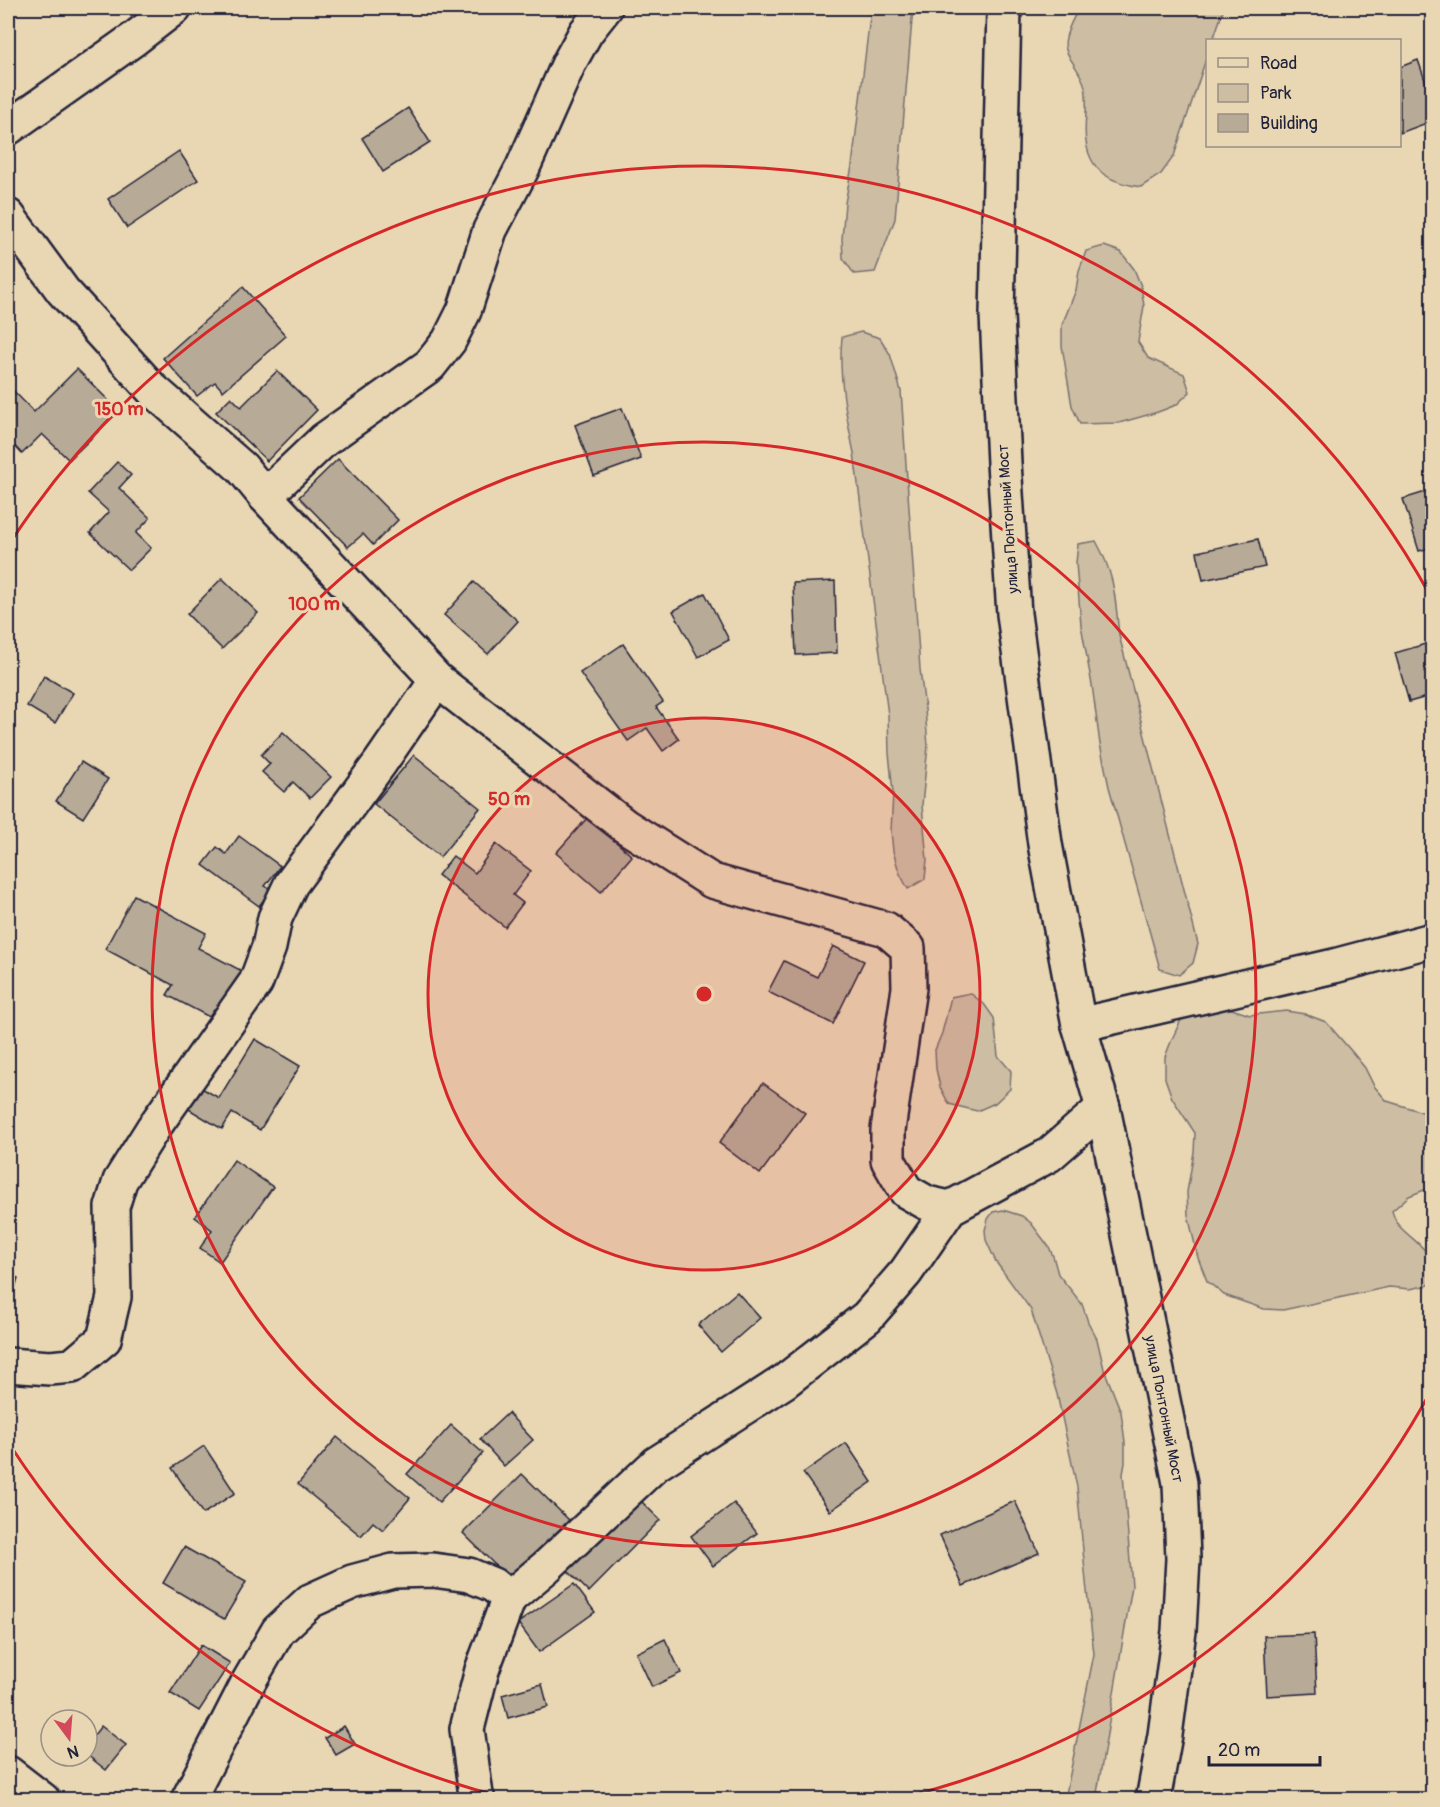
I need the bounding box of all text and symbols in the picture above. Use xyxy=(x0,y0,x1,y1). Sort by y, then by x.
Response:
legend xyxy=(1206,39,1401,147)
text: Road xyxy=(1260,52,1297,75)
text: Park xyxy=(1260,82,1292,105)
text: Building xyxy=(1260,112,1318,135)
text: 150 m xyxy=(95,398,144,421)
street label: улица Понтонный Мост xyxy=(994,443,1023,595)
text: 100 m xyxy=(288,593,340,616)
text: 50 m xyxy=(488,788,530,811)
centre of rings xyxy=(694,984,714,1004)
street label: улица Понтонный Мост xyxy=(1140,1333,1187,1485)
north arrow xyxy=(39,1708,99,1768)
scale bar xyxy=(1209,1729,1320,1767)
text: 20 m xyxy=(1218,1739,1260,1762)
text: N xyxy=(65,1740,81,1763)

